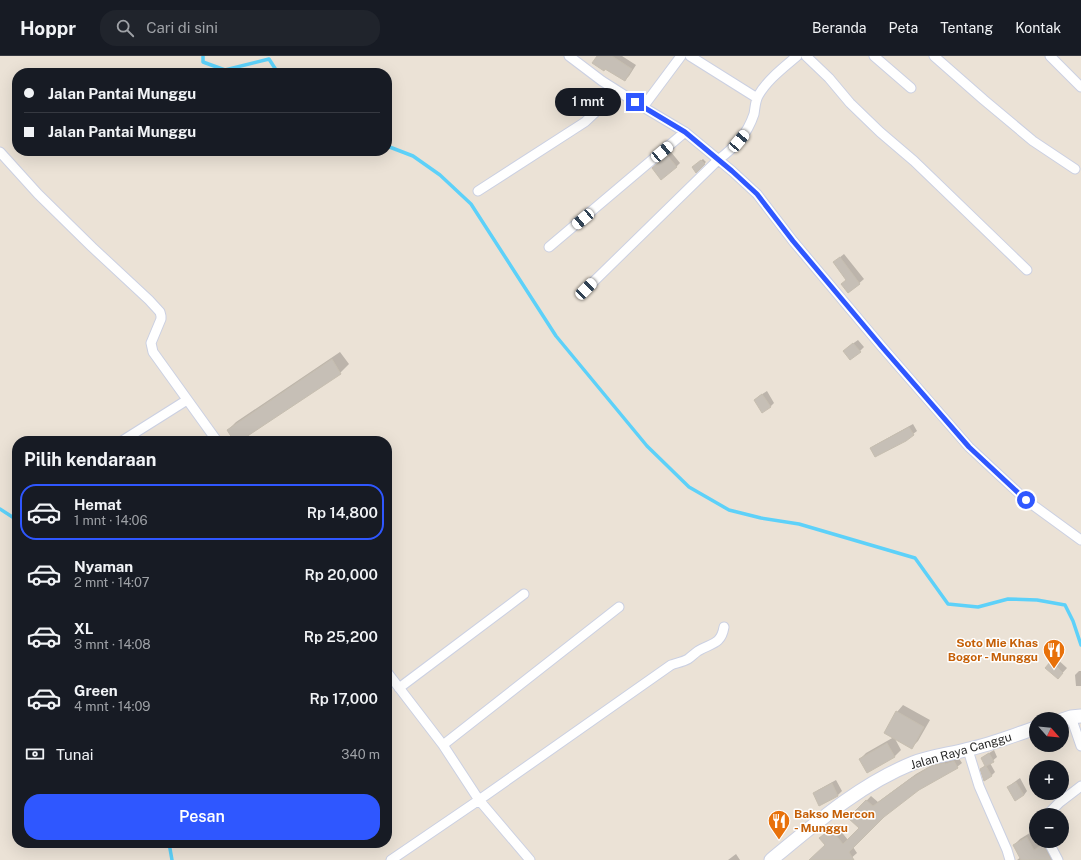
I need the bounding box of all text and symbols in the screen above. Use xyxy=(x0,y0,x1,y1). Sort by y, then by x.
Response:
search box xyxy=(100,10,380,46)
text: Hoppr xyxy=(20,17,76,39)
icon: search xyxy=(114,17,136,39)
text: Cari di sini xyxy=(146,19,218,36)
text: Beranda xyxy=(812,20,867,36)
text: Peta xyxy=(889,20,918,36)
text: Tentang xyxy=(940,20,993,36)
text: Kontak xyxy=(1015,20,1061,36)
text: Jalan Pantai Munggu xyxy=(48,85,196,102)
callout: 1 mnt xyxy=(555,88,621,116)
route end xyxy=(626,93,644,111)
text: 1 mnt xyxy=(572,94,604,109)
text: Jalan Pantai Munggu xyxy=(48,123,196,140)
car xyxy=(727,128,751,154)
car xyxy=(649,140,675,164)
car xyxy=(570,207,596,231)
car xyxy=(573,276,599,302)
text: Pilih kendaraan xyxy=(24,449,156,470)
route start xyxy=(1017,491,1035,509)
icon: car xyxy=(26,494,62,530)
text: Hemat xyxy=(74,496,122,513)
text: Rp 14,800 xyxy=(307,504,378,521)
text: 1 mnt · 14:06 xyxy=(74,513,148,528)
icon: car xyxy=(26,556,62,592)
text: Nyaman xyxy=(74,558,133,575)
text: Rp 20,000 xyxy=(305,566,378,583)
text: 2 mnt · 14:07 xyxy=(74,575,150,590)
icon: car xyxy=(26,618,62,654)
text: XL xyxy=(74,620,93,637)
text: Rp 25,200 xyxy=(304,628,378,645)
place label: Soto Mie Khas Bogor - Munggu xyxy=(948,636,1038,664)
text: 3 mnt · 14:08 xyxy=(74,637,151,652)
restaurant icon: Soto Mie Khas Bogor - Munggu xyxy=(1041,637,1067,670)
icon: car xyxy=(26,680,62,716)
text: Green xyxy=(74,682,118,699)
text: Rp 17,000 xyxy=(309,690,378,707)
text: 4 mnt · 14:09 xyxy=(74,699,150,714)
north arrow xyxy=(1029,712,1069,752)
map controls xyxy=(1029,712,1069,848)
street label: Jalan Raya Canggu xyxy=(909,730,1013,772)
icon: cash xyxy=(24,743,46,765)
text: Tunai xyxy=(56,746,94,763)
text: 340 m xyxy=(341,747,380,762)
button: + xyxy=(1029,760,1069,800)
button: Pesan xyxy=(24,794,380,840)
place label: Bakso Mercon - Munggu xyxy=(794,807,875,835)
restaurant icon: Bakso Mercon - Munggu xyxy=(766,808,792,841)
button: − xyxy=(1029,808,1069,848)

